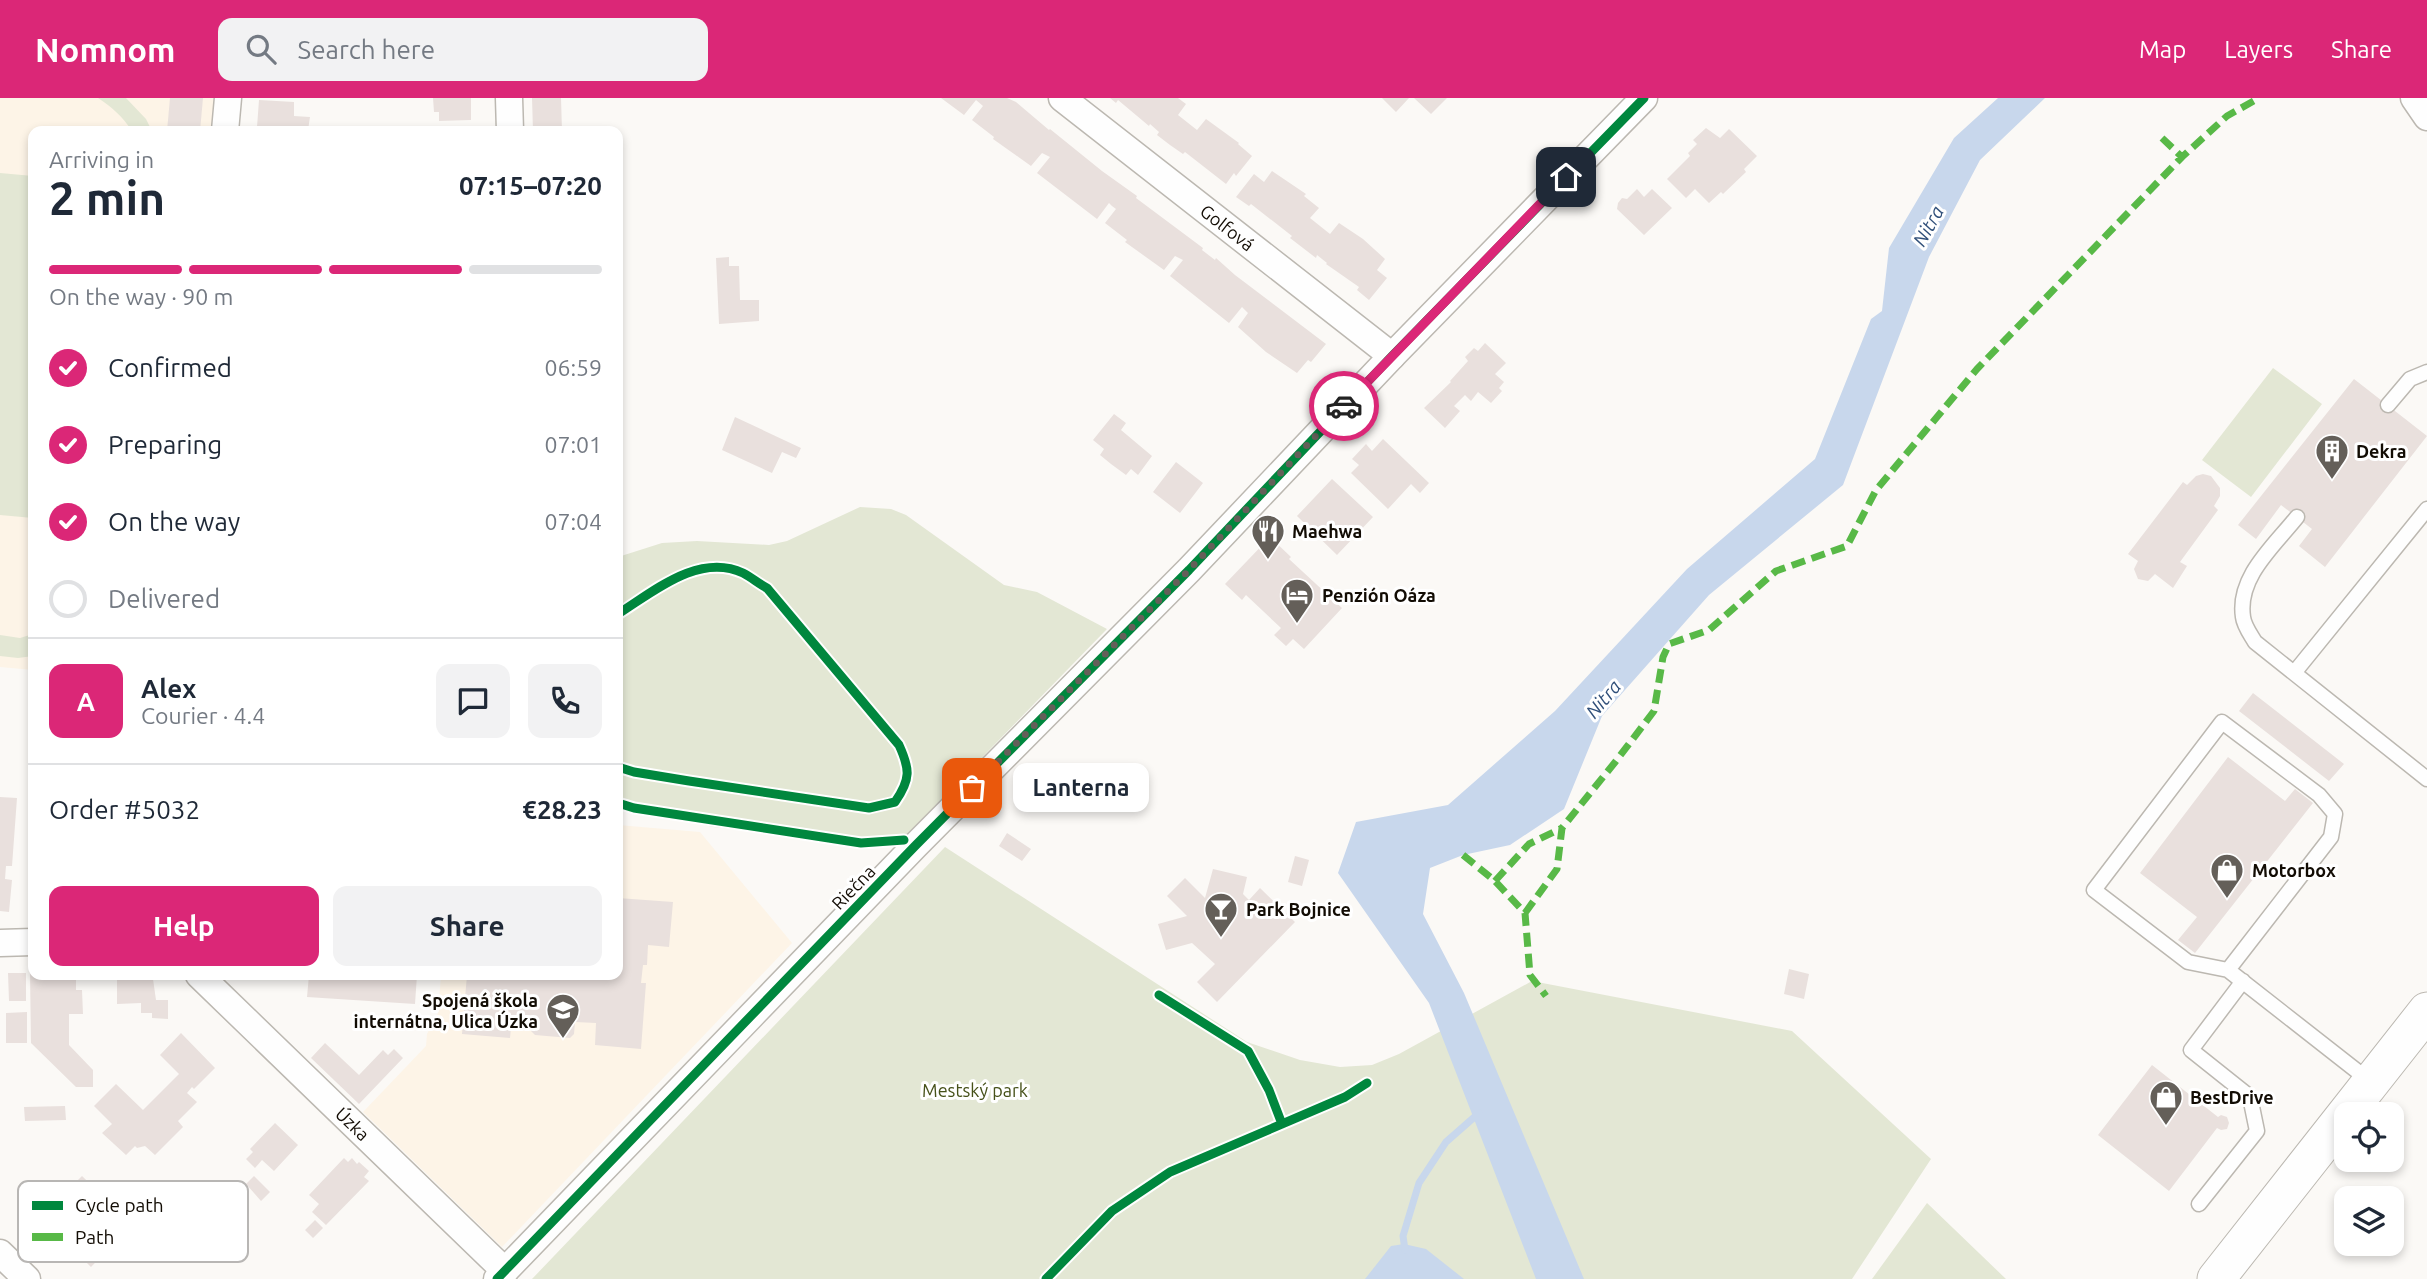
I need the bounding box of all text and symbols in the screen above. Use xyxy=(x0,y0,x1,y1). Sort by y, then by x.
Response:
search box xyxy=(218,18,708,81)
icon: search xyxy=(242,30,280,68)
text: Nomnom xyxy=(35,31,176,68)
text: Search here xyxy=(298,35,435,64)
text: Map xyxy=(2139,36,2186,63)
text: Layers xyxy=(2224,36,2293,63)
text: Share xyxy=(2331,36,2392,63)
text: Arriving in xyxy=(49,147,154,172)
pin xyxy=(1536,147,1596,207)
icon: home xyxy=(1547,158,1585,196)
text: 07:15–07:20 xyxy=(459,171,602,200)
text: 2 min xyxy=(49,172,165,224)
street label: Golfová xyxy=(1197,200,1258,254)
water label: Nitra xyxy=(1908,202,1948,250)
text: On the way · 90 m xyxy=(49,284,233,309)
icon: check xyxy=(49,349,87,387)
text: Confirmed xyxy=(108,353,232,382)
text: 06:59 xyxy=(544,355,602,380)
courier xyxy=(1309,371,1379,441)
icon: car xyxy=(1325,387,1363,425)
icon: check xyxy=(49,426,87,464)
text: Preparing xyxy=(108,430,222,459)
text: 07:01 xyxy=(544,432,602,457)
building icon: Dekra xyxy=(2313,432,2351,481)
place label: Dekra xyxy=(2356,441,2407,461)
icon: check xyxy=(49,503,87,541)
text: On the way xyxy=(108,507,240,536)
text: 07:04 xyxy=(544,509,602,534)
restaurant icon: Maehwa xyxy=(1249,512,1287,561)
place label: Maehwa xyxy=(1292,521,1362,541)
hotel icon: Penzión Oáza xyxy=(1278,576,1316,625)
text: Delivered xyxy=(108,584,220,613)
place label: Penzión Oáza xyxy=(1322,585,1436,605)
button: chat xyxy=(436,664,510,738)
button: phone xyxy=(528,664,602,738)
text: Alex xyxy=(141,674,196,703)
water label: Nitra xyxy=(1581,676,1625,722)
text: A xyxy=(77,687,95,716)
text: Courier · 4.4 xyxy=(141,703,265,728)
pin xyxy=(942,758,1002,818)
callout: Lanterna xyxy=(1014,764,1150,812)
icon: bag xyxy=(953,769,991,807)
text: Lanterna xyxy=(1032,775,1130,800)
text: Order #5032 xyxy=(49,795,200,824)
text: €28.23 xyxy=(522,795,602,824)
shop icon: Motorbox xyxy=(2208,851,2246,900)
place label: Motorbox xyxy=(2252,860,2336,880)
street label: Riečna xyxy=(827,861,879,913)
button: Help xyxy=(49,886,319,966)
button: Share xyxy=(333,886,602,966)
bar icon: Park Bojnice xyxy=(1202,890,1240,939)
place label: Park Bojnice xyxy=(1246,899,1351,919)
place label: Spojená škola internátna, Ulica Úzka xyxy=(353,990,538,1031)
school or university icon: Spojená škola internátna, Ulica Úzka xyxy=(544,991,582,1040)
shop icon: BestDrive xyxy=(2147,1078,2185,1127)
park label: Mestský park xyxy=(922,1080,1028,1100)
place label: BestDrive xyxy=(2190,1087,2274,1107)
street label: Úzka xyxy=(332,1102,374,1144)
map controls xyxy=(2334,1102,2404,1256)
button: locate xyxy=(2334,1102,2404,1172)
legend xyxy=(18,1181,248,1262)
button: layers xyxy=(2334,1186,2404,1256)
text: Cycle path xyxy=(75,1194,164,1216)
text: Path xyxy=(75,1226,114,1248)

